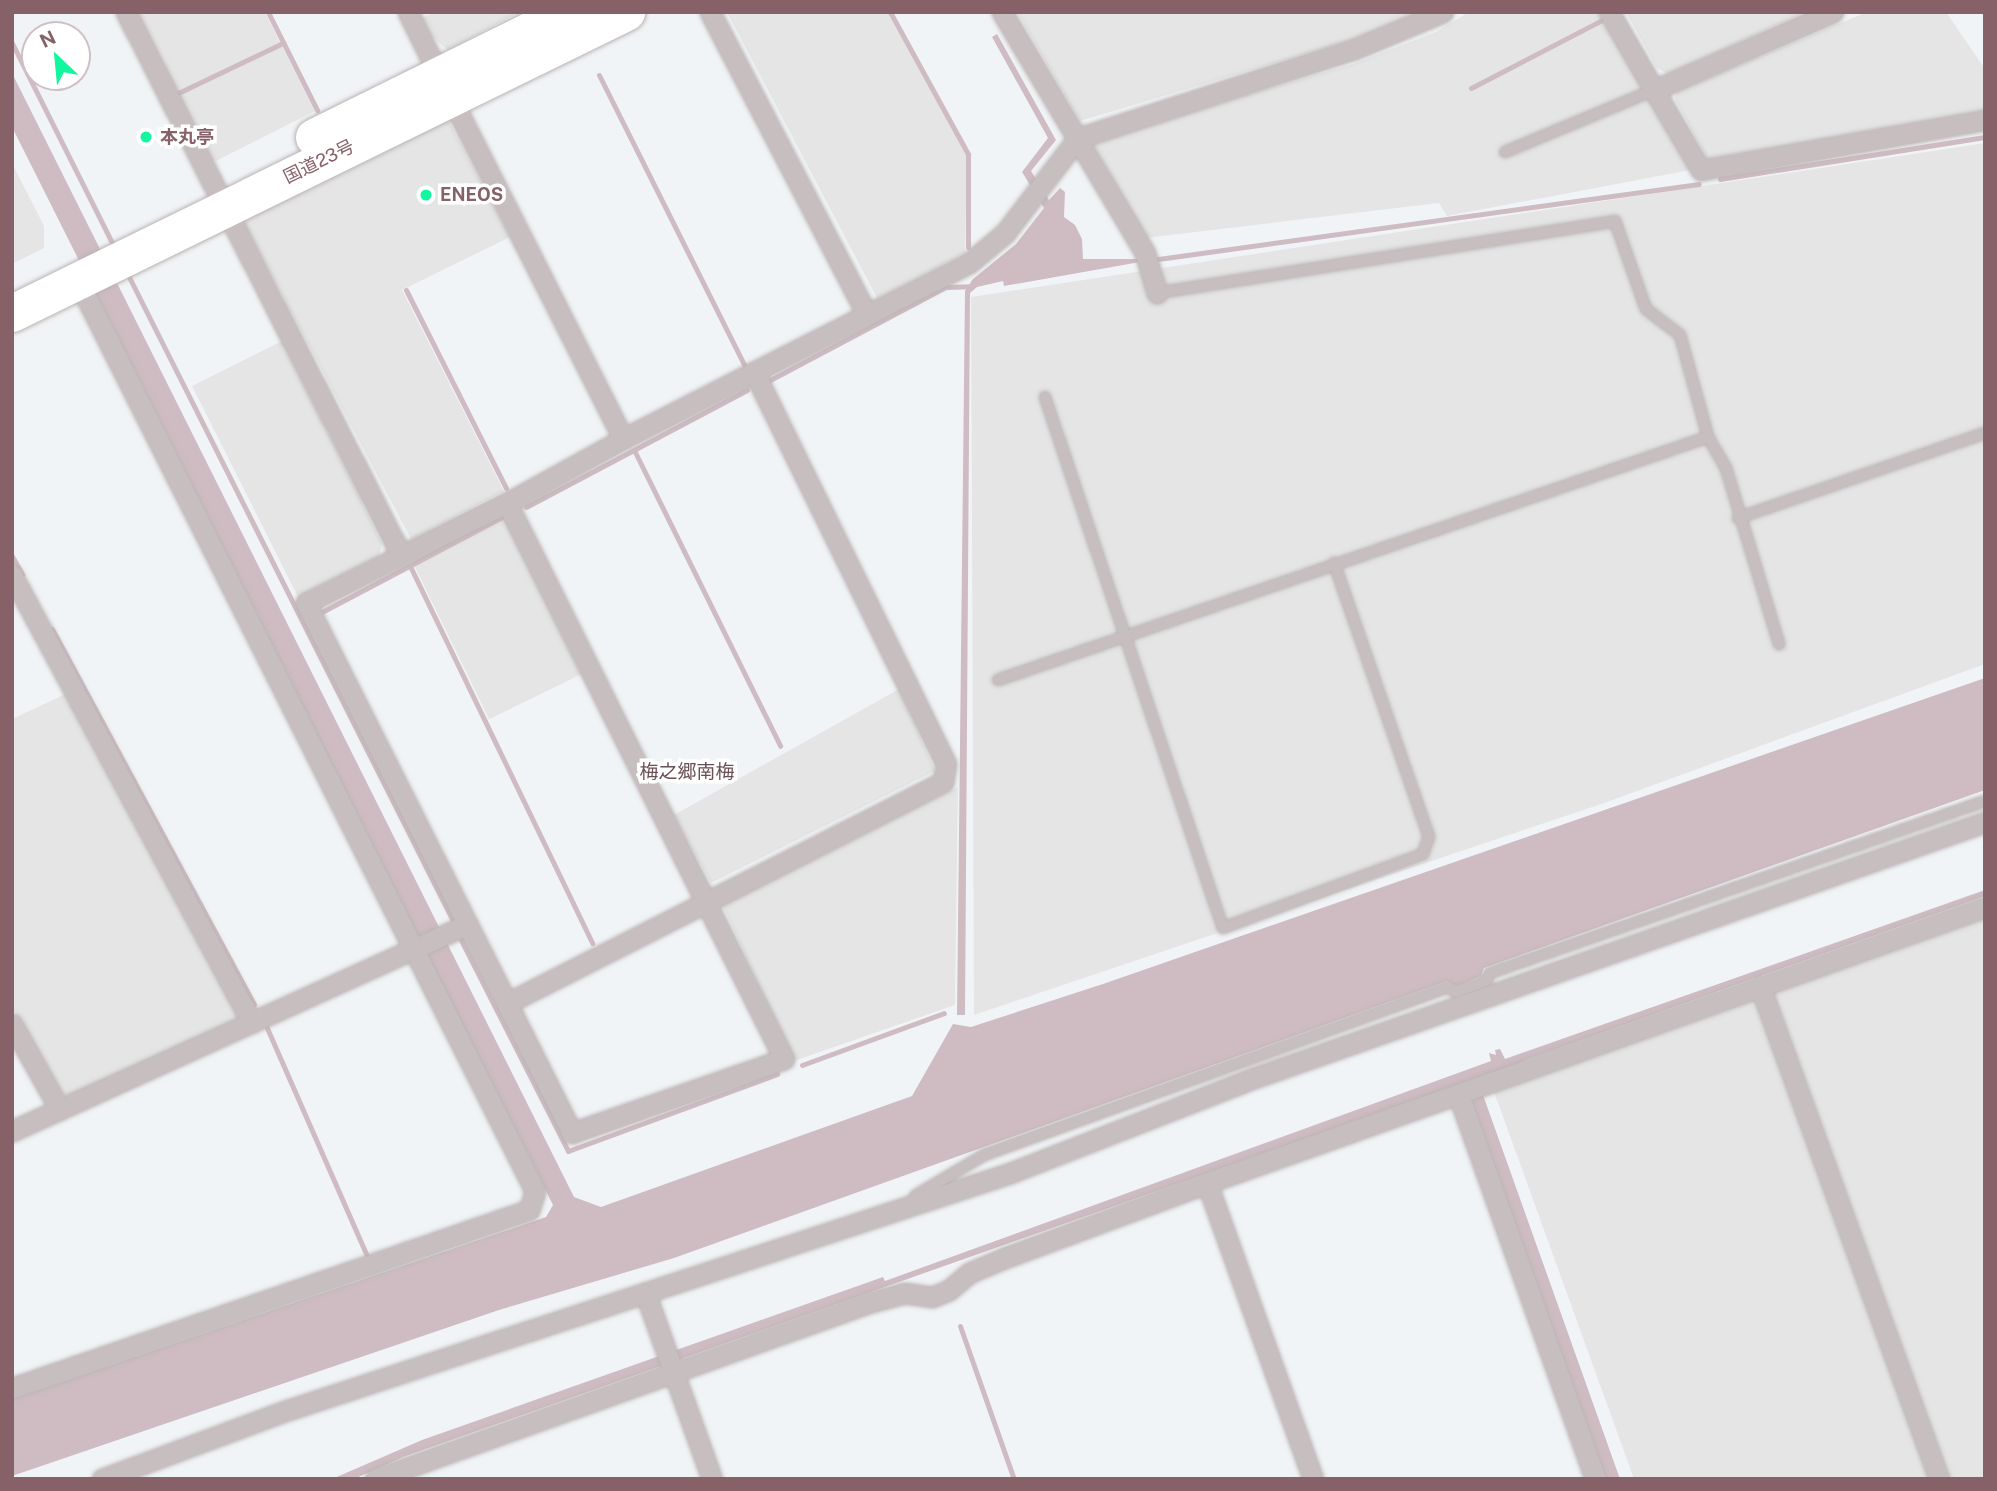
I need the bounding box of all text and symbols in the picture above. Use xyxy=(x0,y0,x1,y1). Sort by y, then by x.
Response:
north arrow xyxy=(21,21,91,91)
text: N xyxy=(36,26,59,52)
place label: 本丸亭 xyxy=(160,126,214,148)
marker: 本丸亭 xyxy=(138,129,154,145)
street label: 国道23号 xyxy=(280,136,358,188)
place label: ENEOS xyxy=(440,184,503,206)
marker: ENEOS xyxy=(418,187,434,203)
district label: 梅之郷南梅 xyxy=(640,761,734,783)

